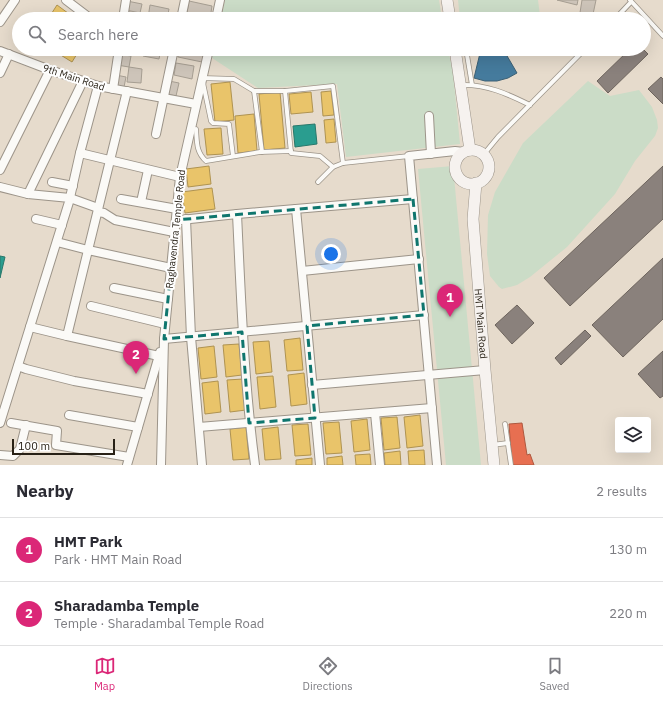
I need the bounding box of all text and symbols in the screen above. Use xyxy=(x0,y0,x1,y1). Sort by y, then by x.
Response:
search box xyxy=(12,12,651,56)
icon: search xyxy=(26,23,48,45)
text: Search here xyxy=(58,25,138,44)
street label: 9th Main Road xyxy=(41,61,107,94)
street label: Raghavendra Temple Road xyxy=(163,169,188,289)
your location xyxy=(321,244,341,264)
pin: 1 xyxy=(437,284,463,317)
street label: HMT Main Road xyxy=(472,288,490,359)
pin: 2 xyxy=(123,341,149,374)
map controls xyxy=(615,417,651,453)
button: layers xyxy=(615,417,651,453)
scale bar xyxy=(12,437,115,456)
text: 100 m xyxy=(18,439,50,453)
text: Nearby xyxy=(16,480,74,502)
text: 2 results xyxy=(596,483,647,500)
text: HMT Park xyxy=(54,532,122,551)
text: 1 xyxy=(25,541,33,558)
text: 130 m xyxy=(609,541,647,558)
text: Park · HMT Main Road xyxy=(54,551,182,568)
text: Sharadamba Temple xyxy=(54,596,199,615)
text: 2 xyxy=(25,605,33,622)
text: 220 m xyxy=(609,605,647,622)
text: Temple · Sharadambal Temple Road xyxy=(54,615,264,632)
tab: Map xyxy=(94,655,116,693)
tab: Directions xyxy=(303,655,353,693)
tab: Saved xyxy=(540,655,569,693)

